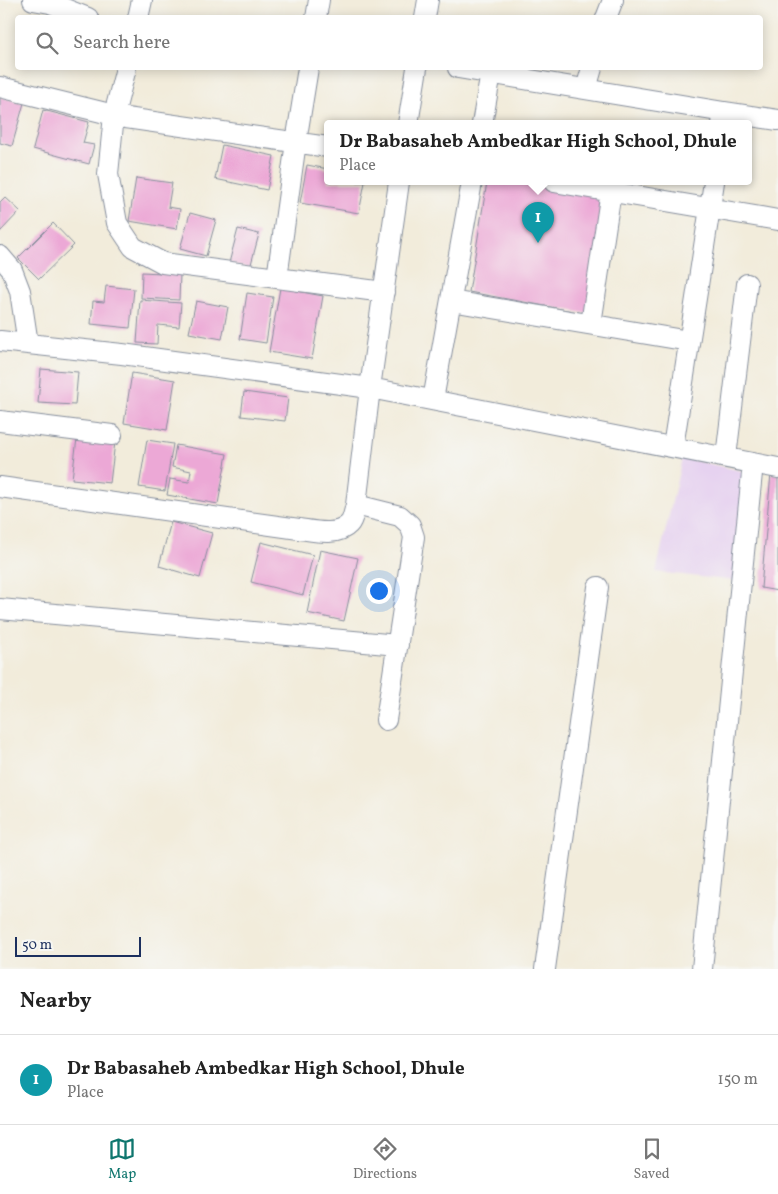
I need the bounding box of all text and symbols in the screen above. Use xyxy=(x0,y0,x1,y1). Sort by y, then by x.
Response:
search box xyxy=(15,15,763,70)
icon: search xyxy=(33,29,61,57)
text: Search here xyxy=(73,30,170,56)
popup xyxy=(324,120,752,185)
text: Dr Babasaheb Ambedkar High School, Dhule xyxy=(339,129,737,155)
text: Place xyxy=(339,155,376,177)
pin: 1 xyxy=(522,202,554,243)
your location xyxy=(366,578,392,604)
scale bar xyxy=(15,934,141,957)
text: 50 m xyxy=(22,936,52,955)
text: Nearby xyxy=(20,987,91,1016)
text: Dr Babasaheb Ambedkar High School, Dhule xyxy=(67,1056,465,1082)
text: 1 xyxy=(33,1069,39,1091)
text: 150 m xyxy=(717,1069,758,1091)
text: Place xyxy=(67,1082,104,1104)
tab: Map xyxy=(108,1135,136,1184)
tab: Directions xyxy=(353,1135,417,1184)
tab: Saved xyxy=(634,1135,670,1184)

